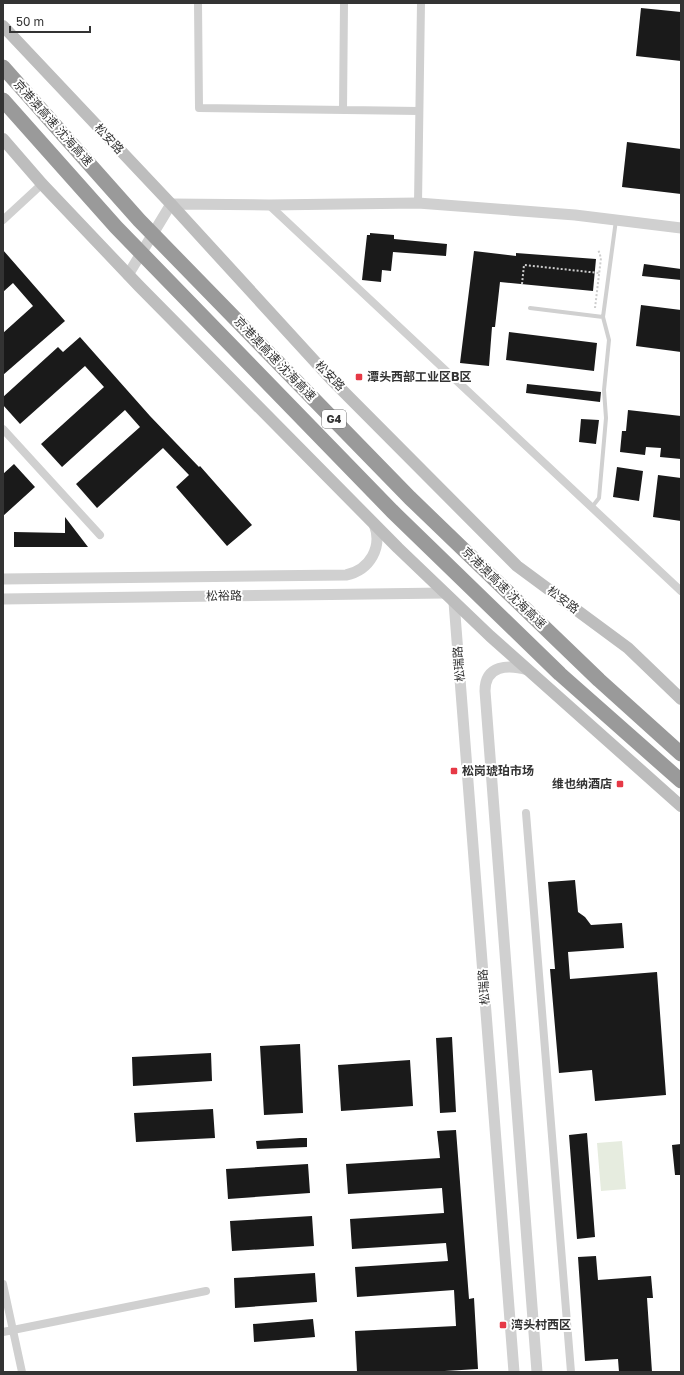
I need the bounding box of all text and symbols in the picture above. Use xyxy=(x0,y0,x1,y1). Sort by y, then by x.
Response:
scale bar xyxy=(10,8,90,34)
text: 50 m xyxy=(16,14,44,29)
street label: 京港澳高速 沈海高速 xyxy=(11,76,96,169)
street label: 松安路 xyxy=(92,120,127,157)
street label: 京港澳高速 沈海高速 xyxy=(231,314,319,404)
street label: 松安路 xyxy=(312,357,348,394)
place label: 潭头西部工业区B区 xyxy=(367,369,471,384)
marker: 潭头西部工业区B区 xyxy=(354,372,364,382)
road number: G4 xyxy=(322,410,346,428)
street label: 京港澳高速 沈海高速 xyxy=(459,544,549,632)
street label: 松安路 xyxy=(544,583,582,616)
street label: 松裕路 xyxy=(206,588,242,603)
street label: 松瑞路 xyxy=(449,645,468,683)
place label: 松岗琥珀市场 xyxy=(462,763,534,778)
marker: 松岗琥珀市场 xyxy=(449,766,459,776)
place label: 维也纳酒店 xyxy=(552,776,612,791)
marker: 维也纳酒店 xyxy=(615,779,625,789)
street label: 松瑞路 xyxy=(475,969,492,1006)
place label: 湾头村西区 xyxy=(511,1317,571,1332)
marker: 湾头村西区 xyxy=(498,1320,508,1330)

